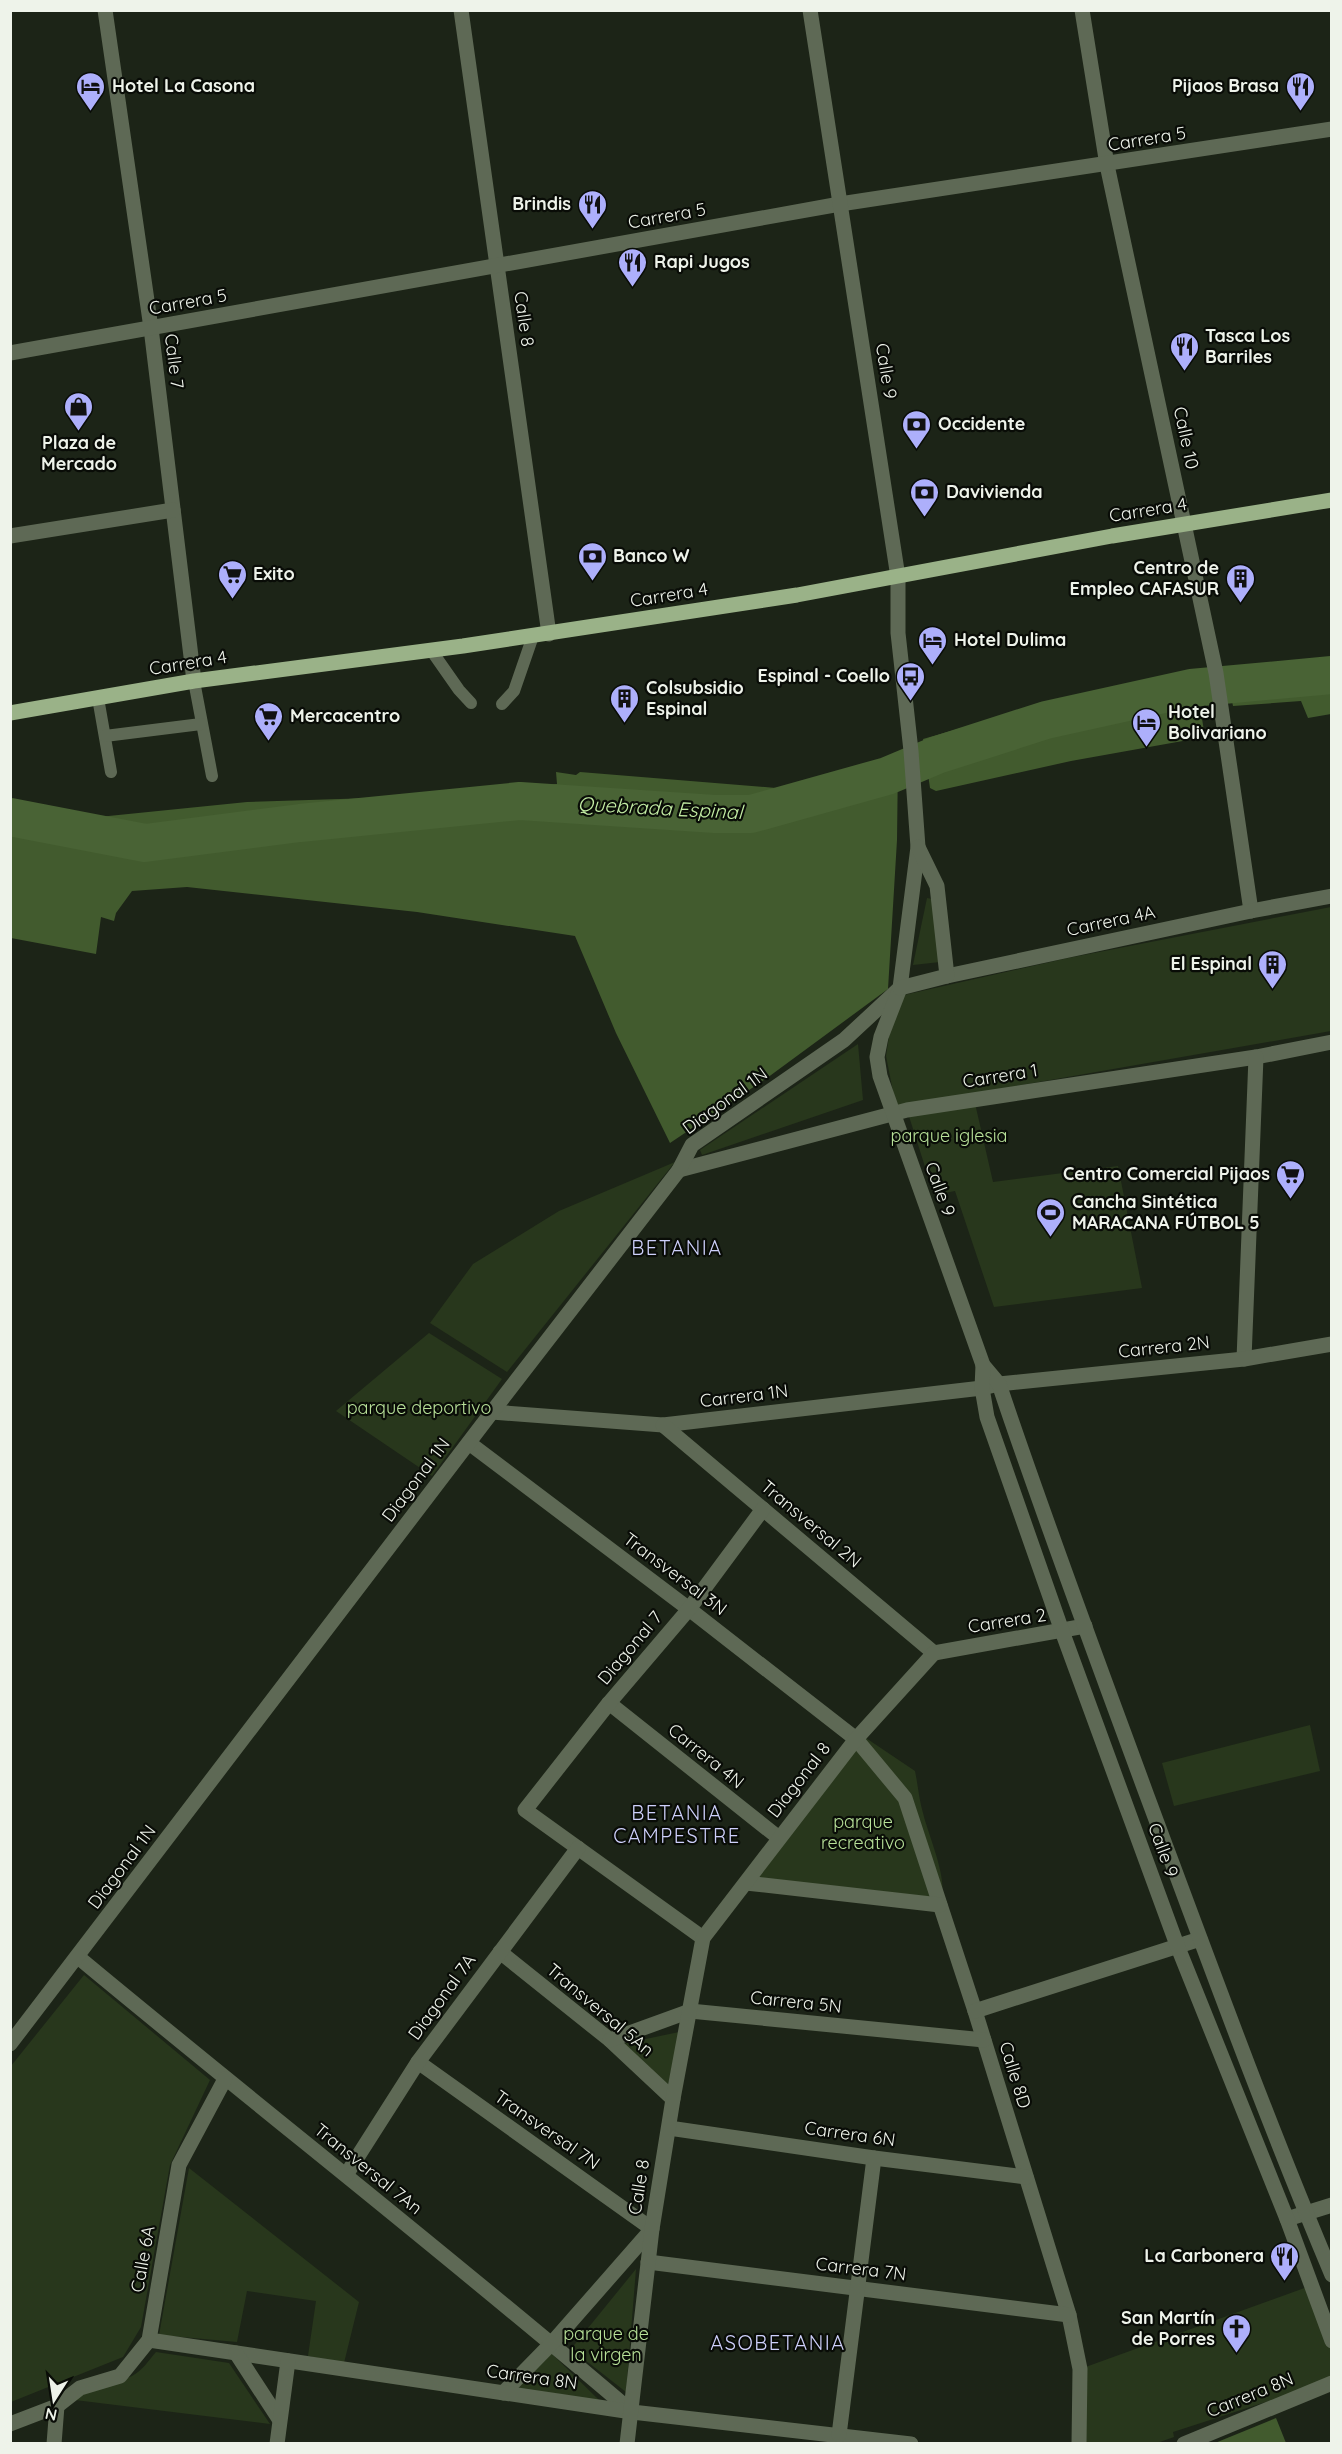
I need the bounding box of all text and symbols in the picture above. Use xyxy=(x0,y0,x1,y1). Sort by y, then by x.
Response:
hotel icon: Hotel La Casona xyxy=(75,70,107,112)
restaurant icon: Pijaos Brasa xyxy=(1284,70,1316,112)
place label: Hotel La Casona xyxy=(112,74,255,97)
place label: Pijaos Brasa xyxy=(1172,74,1279,97)
street label: Carrera 5 xyxy=(1106,121,1188,156)
restaurant icon: Brindis xyxy=(576,188,608,230)
place label: Brindis xyxy=(512,192,571,215)
street label: Carrera 5 xyxy=(626,197,708,234)
restaurant icon: Rapi Jugos xyxy=(617,246,649,288)
place label: Rapi Jugos xyxy=(654,250,750,273)
street label: Carrera 5 xyxy=(147,283,229,320)
street label: Calle 8 xyxy=(509,290,540,348)
place label: Tasca Los Barriles xyxy=(1205,324,1290,368)
restaurant icon: Tasca Los Barriles xyxy=(1168,330,1200,372)
street label: Calle 7 xyxy=(160,332,189,390)
street label: Calle 9 xyxy=(871,342,902,400)
shop icon: Plaza de Mercado xyxy=(63,390,95,432)
street label: Calle 10 xyxy=(1169,405,1204,471)
bank icon: Occidente xyxy=(901,408,933,450)
place label: Occidente xyxy=(938,412,1025,435)
place label: Plaza de Mercado xyxy=(41,431,117,475)
bank icon: Davivienda xyxy=(909,476,941,518)
place label: Davivienda xyxy=(946,480,1043,503)
street label: Carrera 4 xyxy=(1107,492,1188,527)
bank icon: Banco W xyxy=(576,540,608,582)
place label: Banco W xyxy=(613,544,689,567)
place label: Centro de Empleo CAFASUR xyxy=(1070,556,1219,600)
supermarket icon: Exito xyxy=(216,558,248,600)
place label: Exito xyxy=(253,562,295,585)
building icon: Centro de Empleo CAFASUR xyxy=(1224,562,1256,604)
street label: Carrera 4 xyxy=(628,577,709,612)
hotel icon: Hotel Dulima xyxy=(917,624,949,666)
place label: Hotel Dulima xyxy=(954,628,1066,651)
street label: Carrera 4 xyxy=(147,645,228,680)
bus stop icon: Espinal - Coello xyxy=(895,660,927,702)
place label: Espinal - Coello xyxy=(757,664,890,687)
place label: Colsubsidio Espinal xyxy=(646,676,744,720)
building icon: Colsubsidio Espinal xyxy=(609,682,641,724)
supermarket icon: Mercacentro xyxy=(253,700,285,742)
place label: Hotel Bolivariano xyxy=(1168,700,1267,744)
place label: Mercacentro xyxy=(290,704,400,727)
hotel icon: Hotel Bolivariano xyxy=(1131,706,1163,748)
water label: Quebrada Espinal xyxy=(577,791,745,824)
street label: Carrera 4A xyxy=(1065,900,1158,941)
building icon: El Espinal xyxy=(1257,948,1289,990)
place label: El Espinal xyxy=(1170,952,1252,975)
street label: Carrera 1 xyxy=(961,1058,1039,1093)
street label: Diagonal 1N xyxy=(678,1062,772,1139)
park label: parque iglesia xyxy=(891,1124,1008,1147)
supermarket icon: Centro Comercial Pijaos xyxy=(1275,1158,1307,1200)
street label: Calle 9 xyxy=(920,1159,961,1219)
place label: Centro Comercial Pijaos xyxy=(1063,1162,1270,1185)
place label: Cancha Sintética MARACANA FÚTBOL 5 xyxy=(1072,1190,1260,1234)
sports icon: Cancha Sintética MARACANA FÚTBOL 5 xyxy=(1035,1196,1067,1238)
district label: BETANIA xyxy=(631,1235,723,1260)
street label: Carrera 2N xyxy=(1117,1330,1211,1363)
street label: Carrera 1N xyxy=(699,1379,789,1412)
park label: parque deportivo xyxy=(347,1396,491,1419)
street label: Diagonal 1N xyxy=(376,1433,455,1526)
street label: Transversal 2N xyxy=(756,1475,866,1572)
street label: Transversal 3N xyxy=(619,1527,732,1620)
street label: Carrera 2 xyxy=(966,1603,1048,1638)
street label: Diagonal 7 xyxy=(592,1606,667,1689)
street label: Carrera 4N xyxy=(664,1718,749,1793)
street label: Diagonal 8 xyxy=(762,1737,835,1822)
district label: BETANIA CAMPESTRE xyxy=(613,1800,741,1848)
park label: parque recreativo xyxy=(821,1810,905,1854)
street label: Diagonal 1N xyxy=(82,1820,161,1913)
street label: Calle 9 xyxy=(1143,1820,1184,1880)
street label: Diagonal 7A xyxy=(403,1949,481,2044)
street label: Transversal 5An xyxy=(542,1958,659,2061)
street label: Carrera 5N xyxy=(749,1985,843,2018)
street label: Calle 8D xyxy=(994,2039,1037,2111)
street label: Transversal 7N xyxy=(490,2085,605,2174)
street label: Carrera 6N xyxy=(803,2116,897,2151)
street label: Transversal 7An xyxy=(310,2118,427,2219)
street label: Calle 8 xyxy=(623,2158,654,2216)
street label: Calle 6A xyxy=(125,2223,160,2294)
restaurant icon: La Carbonera xyxy=(1269,2240,1301,2282)
place label: La Carbonera xyxy=(1144,2244,1264,2267)
street label: Carrera 7N xyxy=(814,2252,908,2285)
place label: San Martín de Porres xyxy=(1121,2306,1215,2350)
church icon: San Martín de Porres xyxy=(1220,2312,1252,2354)
park label: parque de la virgen xyxy=(563,2322,649,2366)
district label: ASOBETANIA xyxy=(710,2330,846,2355)
street label: Carrera 8N xyxy=(485,2359,579,2394)
street label: Carrera 8N xyxy=(1203,2367,1297,2422)
north arrow xyxy=(24,2370,84,2430)
text: N xyxy=(43,2404,59,2426)

